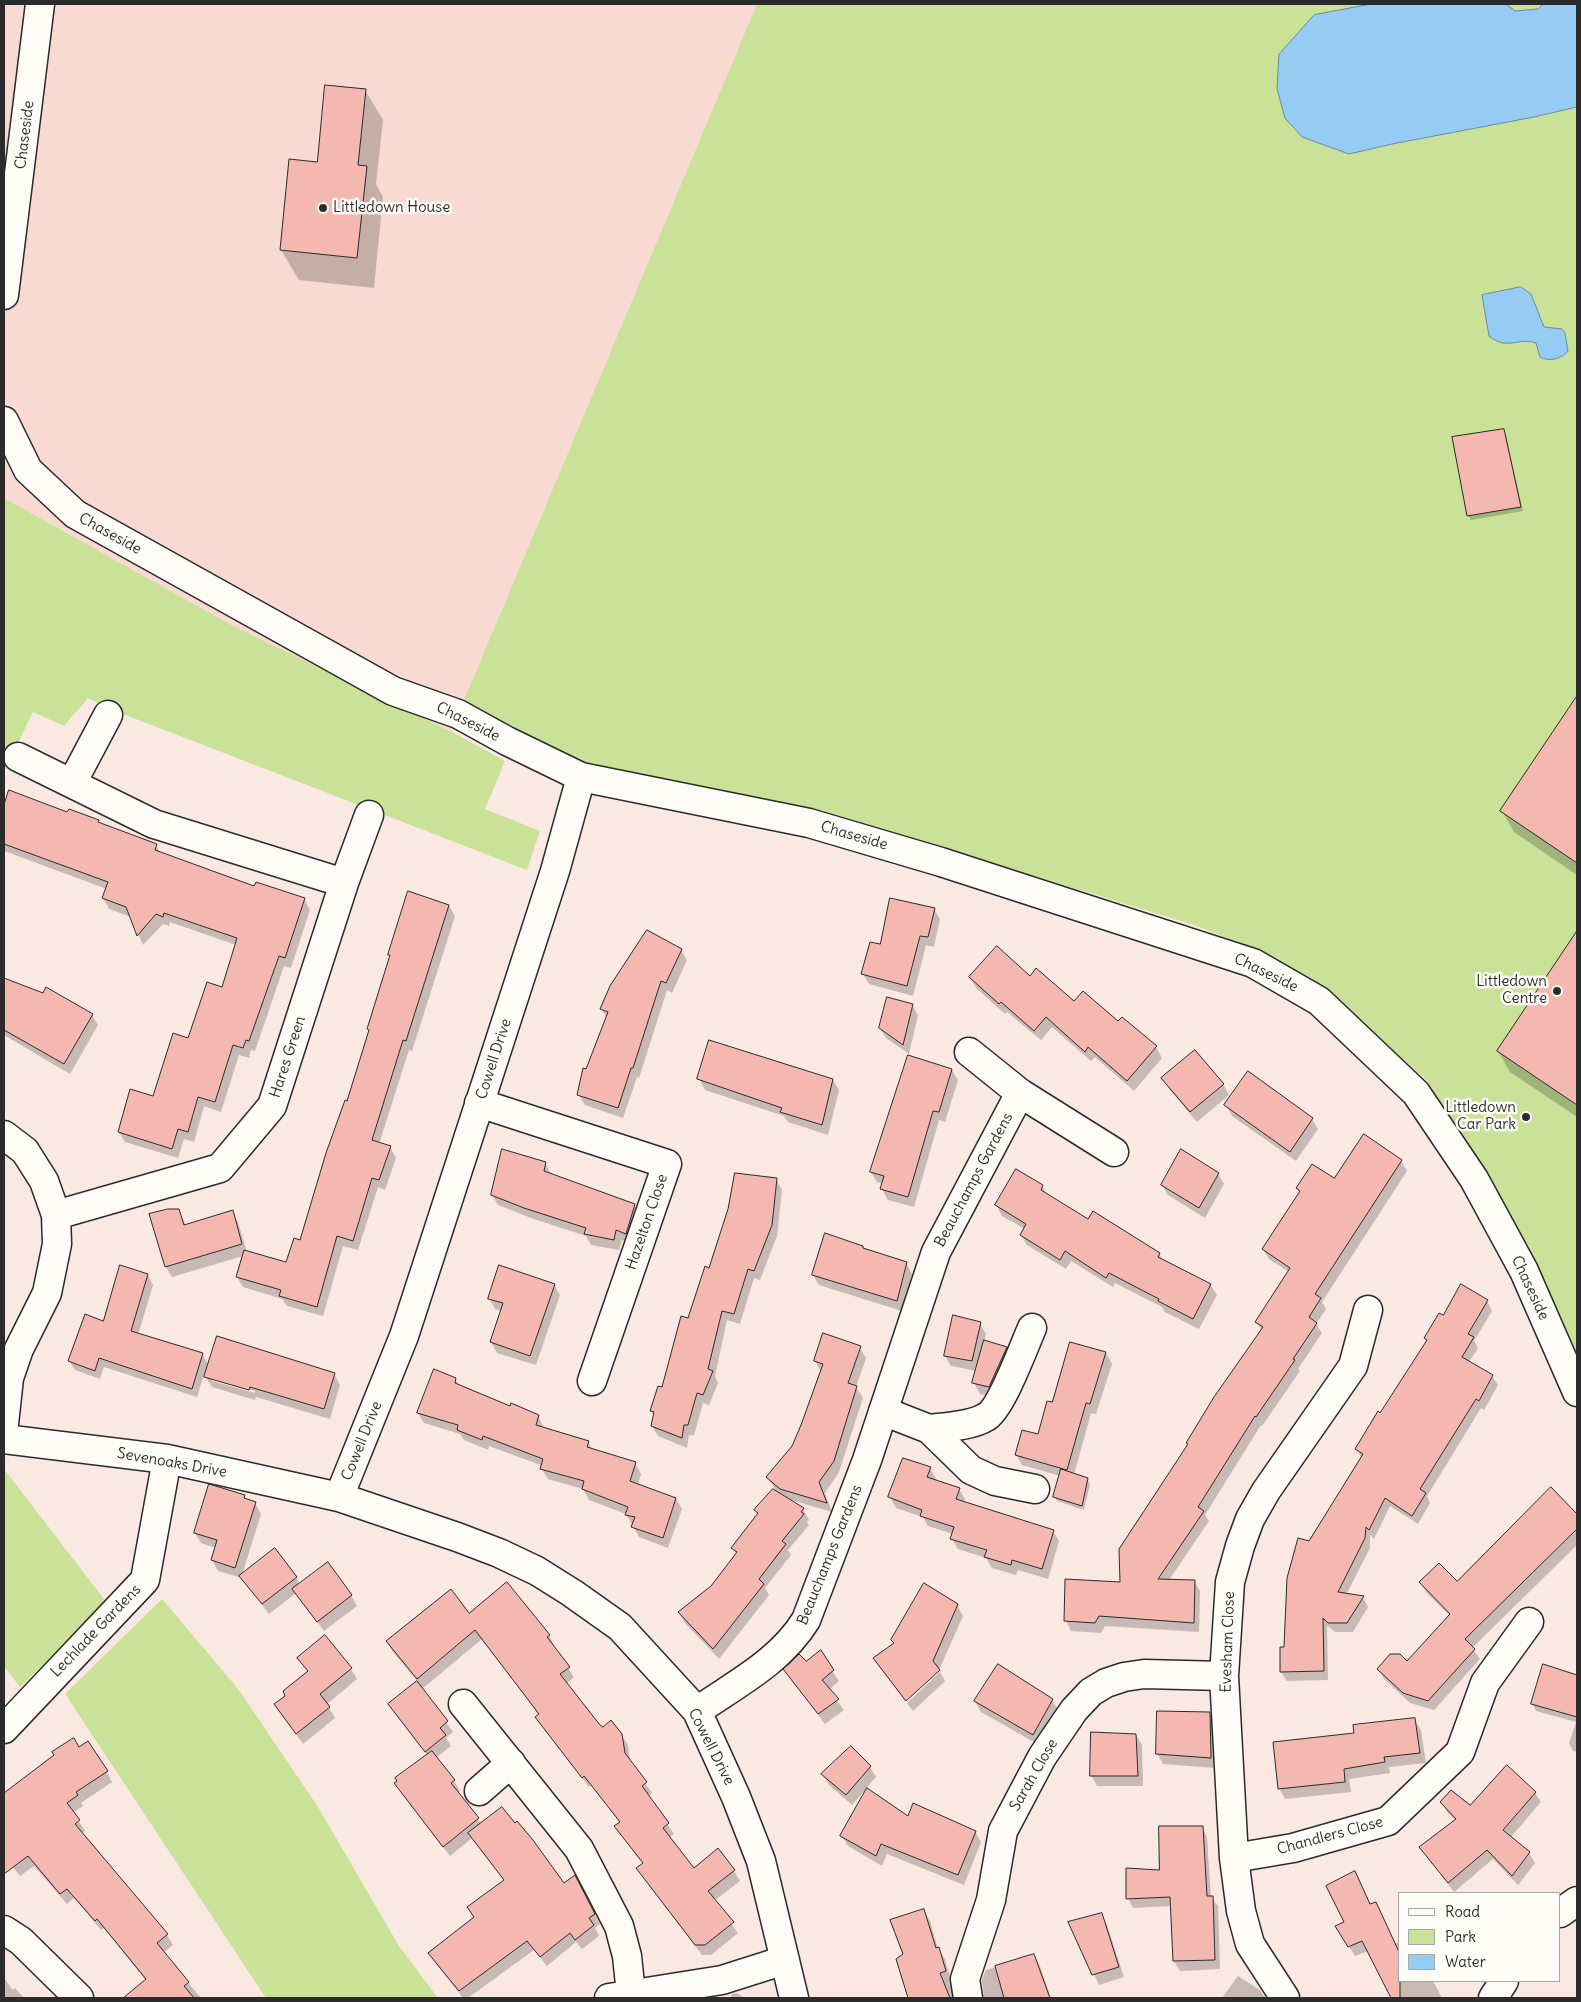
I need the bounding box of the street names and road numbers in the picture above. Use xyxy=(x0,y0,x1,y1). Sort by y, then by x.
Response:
street label: Chaseside xyxy=(12,100,38,170)
street label: Chaseside xyxy=(75,509,145,559)
street label: Chaseside xyxy=(433,698,503,746)
street label: Chaseside xyxy=(818,818,890,854)
street label: Chaseside xyxy=(1231,950,1301,996)
street label: Hares Green xyxy=(266,1014,310,1100)
street label: Cowell Drive xyxy=(472,1016,516,1102)
street label: Beauchamps Gardens xyxy=(931,1110,1017,1250)
street label: Hazelton Close xyxy=(622,1172,672,1272)
street label: Chaseside xyxy=(1507,1253,1553,1323)
street label: Cowell Drive xyxy=(338,1399,386,1483)
street label: Sevenoaks Drive xyxy=(116,1445,228,1481)
street label: Beauchamps Gardens xyxy=(794,1482,866,1628)
street label: Lechlade Gardens xyxy=(47,1581,145,1681)
street label: Evesham Close xyxy=(1217,1591,1239,1693)
street label: Cowell Drive xyxy=(684,1706,738,1788)
street label: Sarah Close xyxy=(1006,1736,1062,1814)
street label: Chandlers Close xyxy=(1275,1813,1385,1859)

